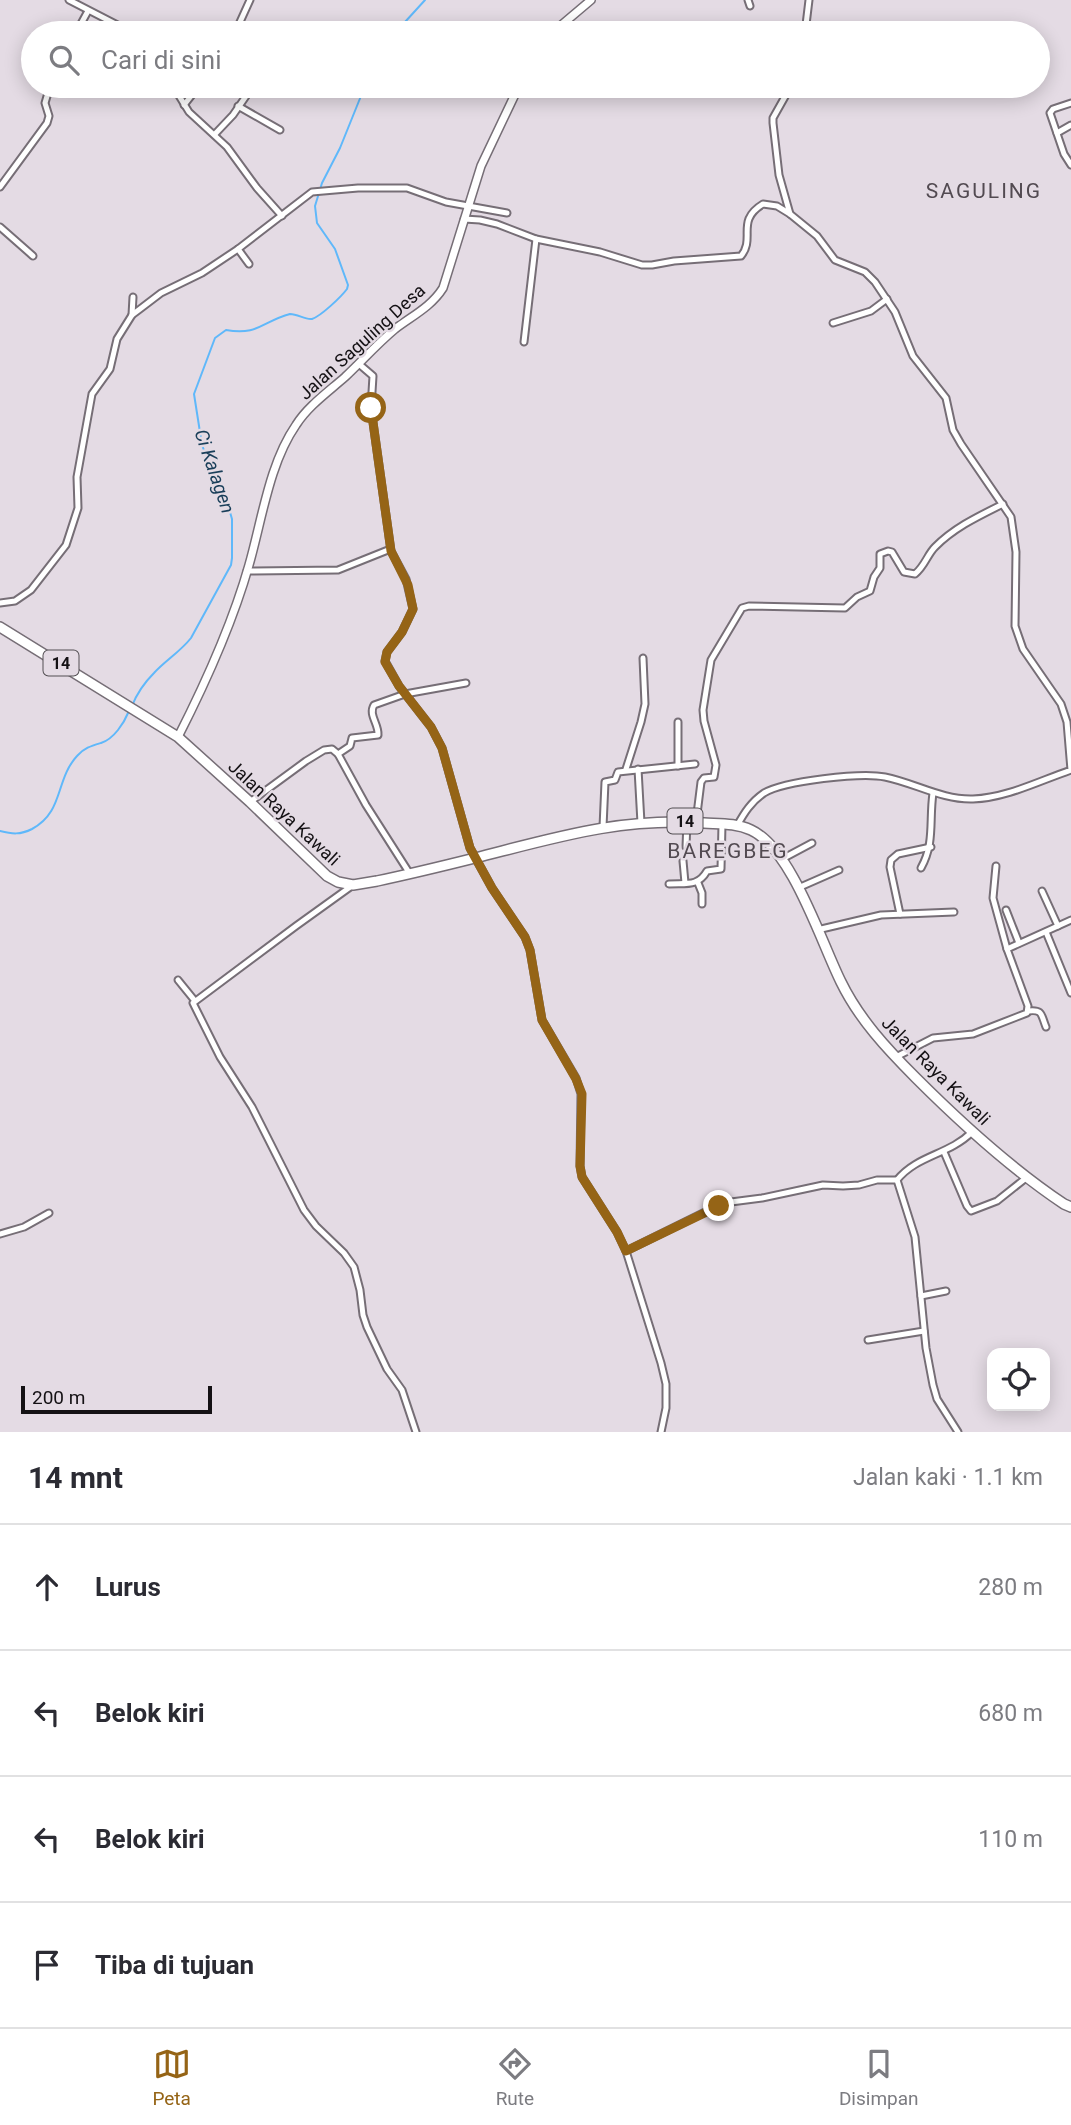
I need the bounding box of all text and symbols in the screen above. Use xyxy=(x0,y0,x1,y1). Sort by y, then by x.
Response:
search box xyxy=(21,21,1050,98)
icon: search xyxy=(45,41,83,79)
text: Cari di sini xyxy=(101,45,222,75)
district label: SAGULING xyxy=(926,179,1042,203)
street label: Jalan Saguling Desa xyxy=(294,279,429,404)
route start xyxy=(355,392,386,423)
water label: Ci Kalagen xyxy=(189,426,240,516)
road number: 14 xyxy=(43,650,78,676)
street label: Jalan Raya Kawali xyxy=(224,756,344,870)
road number: 14 xyxy=(668,808,702,834)
district label: BAREGBEG xyxy=(667,839,789,863)
street label: Jalan Raya Kawali xyxy=(878,1012,995,1129)
route end xyxy=(703,1190,734,1221)
map controls xyxy=(987,1348,1050,1411)
button: locate xyxy=(987,1348,1050,1411)
scale bar xyxy=(21,1383,212,1415)
text: 200 m xyxy=(32,1386,85,1409)
text: 14 mnt xyxy=(28,1460,123,1495)
text: Jalan kaki · 1.1 km xyxy=(853,1464,1043,1491)
icon: ahead xyxy=(28,1568,66,1606)
text: Lurus xyxy=(95,1572,161,1602)
text: 280 m xyxy=(978,1574,1043,1601)
icon: left xyxy=(28,1694,66,1732)
text: Belok kiri xyxy=(95,1698,205,1728)
text: 680 m xyxy=(978,1700,1043,1727)
icon: left xyxy=(28,1820,66,1858)
text: Belok kiri xyxy=(95,1824,205,1854)
text: 110 m xyxy=(978,1826,1043,1853)
icon: arrive xyxy=(28,1946,66,1984)
text: Tiba di tujuan xyxy=(95,1950,254,1980)
tab: Peta xyxy=(152,2045,191,2110)
tab: Rute xyxy=(496,2045,534,2110)
tab: Disimpan xyxy=(839,2045,919,2110)

